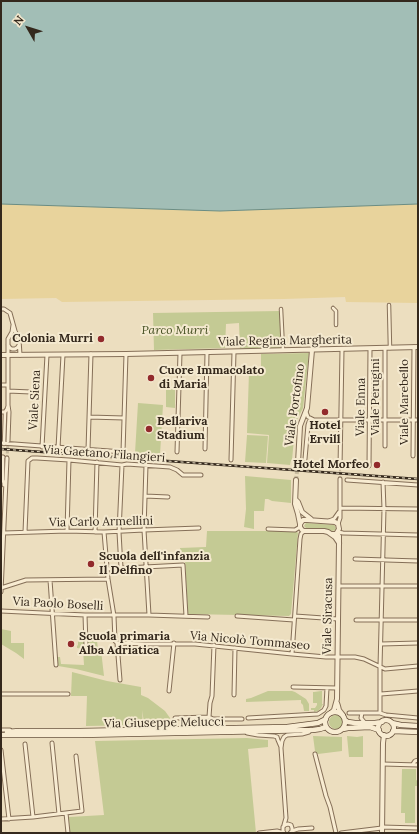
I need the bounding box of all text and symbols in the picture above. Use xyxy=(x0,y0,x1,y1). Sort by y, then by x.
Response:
north arrow xyxy=(8,8,48,48)
text: N xyxy=(11,13,27,28)
park label: Parco Murri xyxy=(142,324,208,338)
place label: Colonia Murri xyxy=(12,332,93,346)
street label: Viale Regina Margherita xyxy=(218,333,352,349)
marker: Colonia Murri xyxy=(96,334,106,344)
street label: Viale Perugini xyxy=(369,358,383,436)
street label: Viale Marebello xyxy=(398,359,412,445)
street label: Viale Portofino xyxy=(282,363,308,447)
place label: Cuore Immacolato di Maria xyxy=(159,364,264,392)
street label: Viale Siena xyxy=(26,370,44,430)
marker: Cuore Immacolato di Maria xyxy=(146,373,156,383)
street label: Viale Enna xyxy=(353,378,369,436)
marker: Hotel Ervill xyxy=(320,407,330,417)
place label: Bellariva Stadium xyxy=(157,415,207,443)
place label: Hotel Ervill xyxy=(309,419,341,447)
marker: Bellariva Stadium xyxy=(144,424,154,434)
street label: Via Gaetano Filangieri xyxy=(42,443,166,465)
place label: Hotel Morfeo xyxy=(293,458,369,472)
marker: Hotel Morfeo xyxy=(372,460,382,470)
street label: Via Carlo Armellini xyxy=(49,514,153,530)
place label: Scuola dell'infanzia Il Delfino xyxy=(99,550,210,578)
marker: Scuola dell'infanzia Il Delfino xyxy=(86,559,96,569)
street label: Viale Siracusa xyxy=(320,577,336,655)
street label: Via Paolo Boselli xyxy=(12,594,104,614)
street label: Via Nicolò Tommaseo xyxy=(189,629,311,653)
place label: Scuola primaria Alba Adriatica xyxy=(79,630,170,658)
marker: Scuola primaria Alba Adriatica xyxy=(66,639,76,649)
street label: Via Giuseppe Melucci xyxy=(104,715,224,731)

